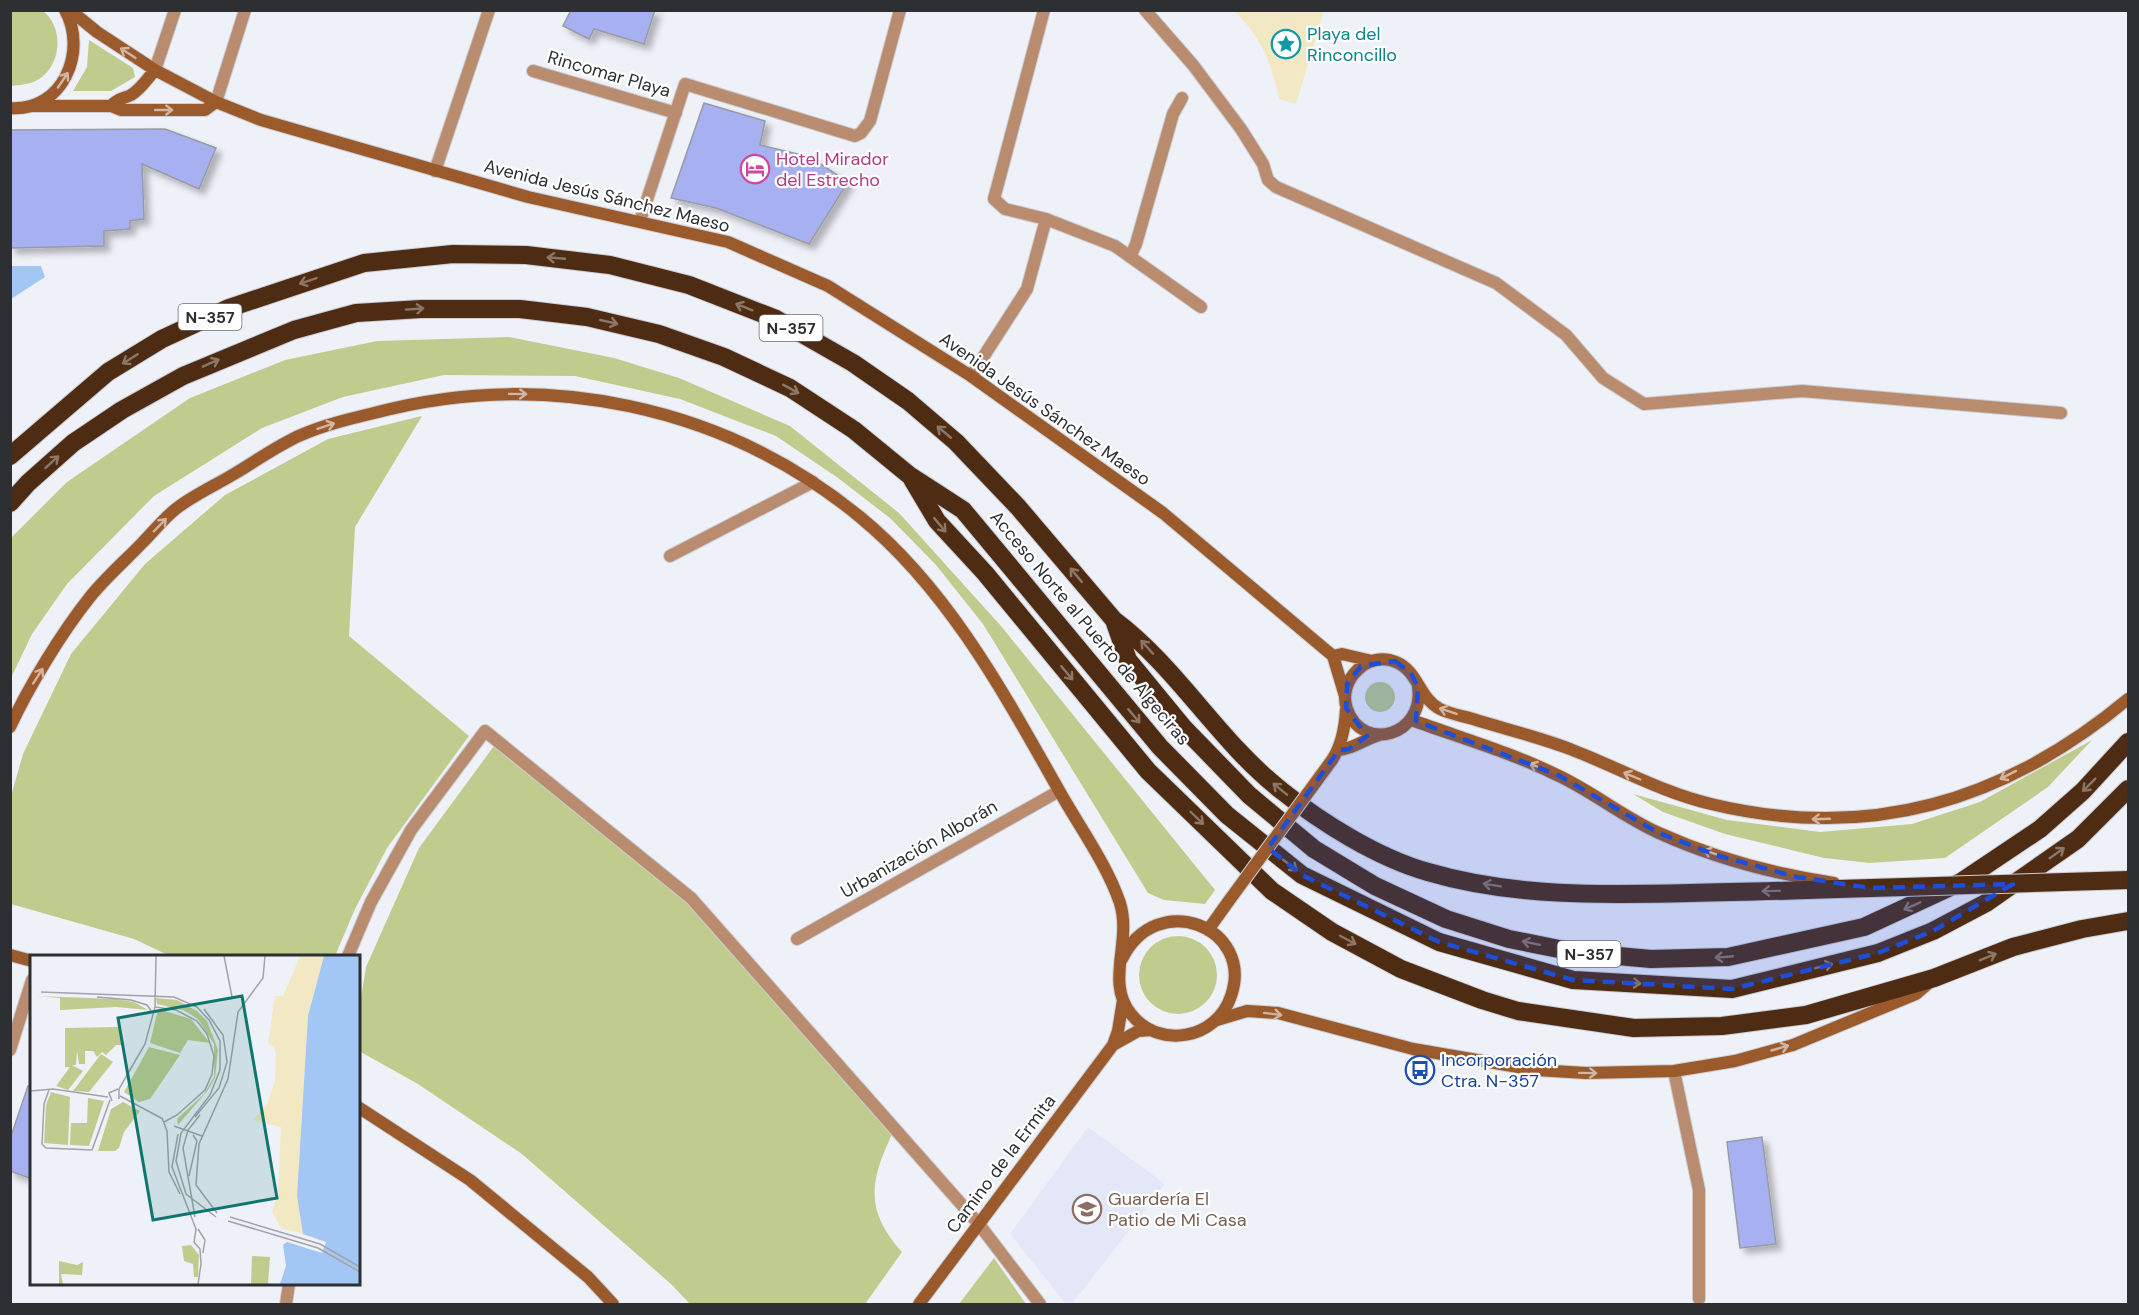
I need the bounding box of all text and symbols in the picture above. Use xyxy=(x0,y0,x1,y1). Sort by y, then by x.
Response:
place label: Playa del Rinconcillo xyxy=(1307,22,1397,67)
place icon: Playa del Rinconcillo xyxy=(1270,28,1302,60)
street label: Rincomar Playa xyxy=(545,45,673,103)
one-way arrow xyxy=(120,47,137,59)
one-way arrow xyxy=(57,73,69,89)
one-way arrow xyxy=(154,104,174,116)
place label: Hotel Mirador del Estrecho xyxy=(776,147,889,192)
hotel icon: Hotel Mirador del Estrecho xyxy=(739,153,771,185)
street label: Avenida Jesús Sánchez Maeso xyxy=(482,154,732,238)
one-way arrow xyxy=(547,252,567,263)
one-way arrow xyxy=(299,277,318,288)
one-way arrow xyxy=(735,300,754,311)
one-way arrow xyxy=(404,303,424,314)
road number: N-357 xyxy=(178,304,242,330)
road number: N-357 xyxy=(760,315,822,341)
one-way arrow xyxy=(598,317,618,328)
street label: Avenida Jesús Sánchez Maeso xyxy=(935,327,1155,491)
one-way arrow xyxy=(122,353,139,365)
one-way arrow xyxy=(201,357,219,369)
one-way arrow xyxy=(782,384,799,396)
one-way arrow xyxy=(507,388,527,399)
one-way arrow xyxy=(316,420,335,431)
one-way arrow xyxy=(937,425,952,439)
one-way arrow xyxy=(44,455,59,469)
street label: Acceso Norte al Puerto de Algeciras xyxy=(985,506,1195,750)
one-way arrow xyxy=(153,517,167,532)
one-way arrow xyxy=(934,517,947,533)
one-way arrow xyxy=(1069,568,1083,583)
one-way arrow xyxy=(1140,640,1154,655)
one-way arrow xyxy=(1060,665,1074,680)
one-way arrow xyxy=(33,668,45,685)
one-way arrow xyxy=(1439,705,1458,716)
one-way arrow xyxy=(1127,708,1141,723)
one-way arrow xyxy=(1529,761,1548,772)
one-way arrow xyxy=(1623,770,1641,781)
one-way arrow xyxy=(2000,770,2018,781)
one-way arrow xyxy=(2082,777,2097,792)
one-way arrow xyxy=(1272,783,1288,796)
street label: Urbanización Alborán xyxy=(836,794,1002,904)
one-way arrow xyxy=(1189,811,1204,825)
one-way arrow xyxy=(1811,814,1831,825)
one-way arrow xyxy=(1703,847,1722,858)
one-way arrow xyxy=(2048,847,2064,859)
one-way arrow xyxy=(1281,858,1297,871)
one-way arrow xyxy=(1483,880,1503,891)
one-way arrow xyxy=(1761,885,1781,897)
one-way arrow xyxy=(1903,901,1921,912)
one-way arrow xyxy=(1338,935,1356,946)
one-way arrow xyxy=(1521,937,1541,948)
road number: N-357 xyxy=(1558,941,1620,967)
one-way arrow xyxy=(1979,950,1997,961)
one-way arrow xyxy=(1715,952,1735,963)
inset map xyxy=(30,955,360,1285)
one-way arrow xyxy=(1814,959,1833,971)
one-way arrow xyxy=(1621,978,1641,989)
one-way arrow xyxy=(1263,1008,1282,1019)
one-way arrow xyxy=(1770,1042,1789,1053)
place label: Incorporación Ctra. N-357 xyxy=(1441,1048,1557,1093)
bus stop icon: Incorporación Ctra. N-357 xyxy=(1404,1054,1436,1086)
one-way arrow xyxy=(1577,1067,1597,1078)
street label: Camino de la Ermita xyxy=(941,1090,1061,1238)
place label: Guardería El Patio de Mi Casa xyxy=(1108,1187,1246,1232)
school or university icon: Guardería El Patio de Mi Casa xyxy=(1071,1193,1103,1225)

